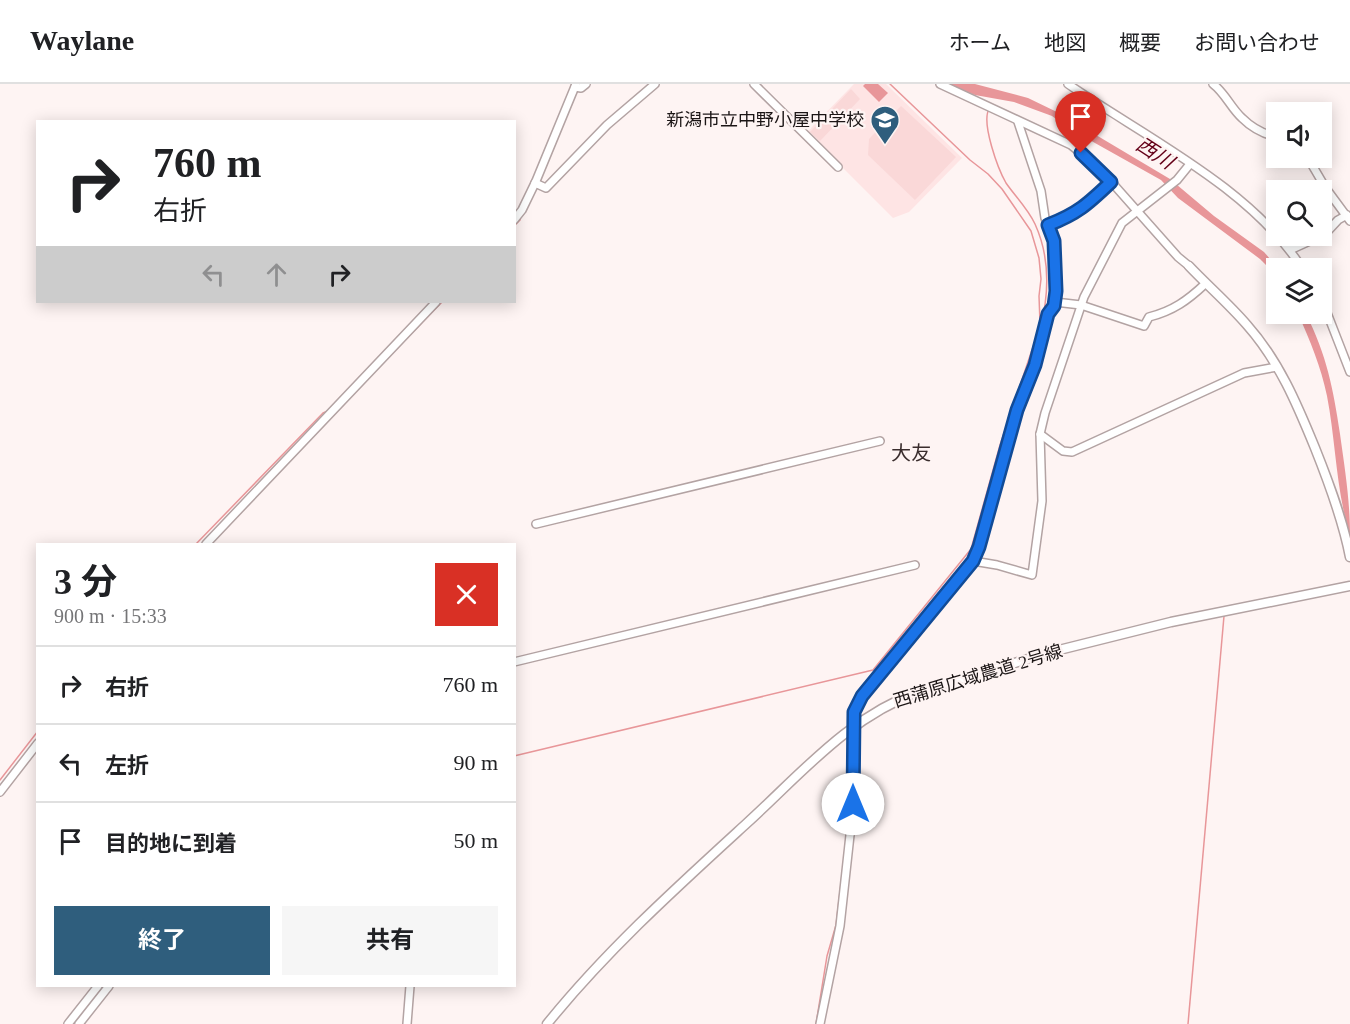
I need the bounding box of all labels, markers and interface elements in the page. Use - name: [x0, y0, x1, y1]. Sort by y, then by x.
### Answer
- text: Waylane: [30, 25, 134, 56]
- text: ホーム: [949, 31, 1011, 55]
- text: 地図: [1044, 31, 1086, 55]
- text: 概要: [1119, 31, 1161, 55]
- text: お問い合わせ: [1194, 31, 1320, 55]
- pin: [1055, 91, 1106, 153]
- icon: arrive: [1064, 100, 1097, 133]
- map controls: [1266, 102, 1332, 324]
- button: sound: [1266, 102, 1332, 168]
- school or university icon: 新潟市立中野小屋中学校: [869, 104, 901, 146]
- place label: 新潟市立中野小屋中学校: [666, 110, 864, 130]
- water label: 西川: [1132, 133, 1179, 174]
- text: 760 m: [153, 140, 262, 186]
- icon: right: [54, 144, 132, 222]
- button: search: [1266, 180, 1332, 246]
- text: 右折: [153, 196, 207, 226]
- icon: left: [197, 258, 230, 291]
- icon: ahead: [260, 258, 293, 291]
- icon: right: [323, 258, 356, 291]
- button: layers: [1266, 258, 1332, 324]
- district label: 大友: [891, 442, 931, 464]
- text: 3 分: [54, 562, 117, 602]
- button: close: [435, 563, 498, 626]
- text: 900 m · 15:33: [54, 605, 167, 627]
- street label: 西蒲原広域農道 2号線: [891, 641, 1065, 711]
- icon: right: [54, 669, 87, 702]
- text: 760 m: [442, 672, 498, 697]
- text: 右折: [105, 675, 149, 700]
- icon: left: [54, 747, 87, 780]
- text: 90 m: [453, 750, 498, 775]
- text: 左折: [105, 753, 149, 778]
- position arrow: [821, 772, 885, 836]
- icon: arrive: [54, 825, 87, 858]
- text: 50 m: [453, 828, 498, 853]
- text: 目的地に到着: [105, 831, 237, 856]
- button: 終了: [54, 906, 270, 975]
- button: 共有: [282, 906, 498, 975]

